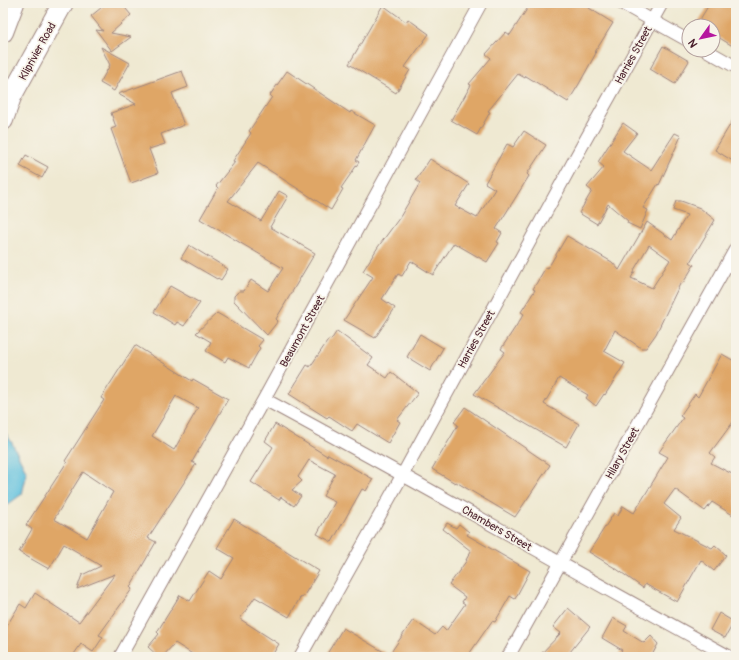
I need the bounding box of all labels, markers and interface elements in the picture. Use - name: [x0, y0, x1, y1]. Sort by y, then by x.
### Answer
- north arrow: [681, 18, 721, 58]
- street label: Kliprivier Road: [16, 20, 59, 82]
- street label: Harries Street: [612, 23, 655, 87]
- text: N: [685, 36, 701, 50]
- street label: Beaumont Street: [277, 293, 328, 369]
- street label: Harries Street: [455, 307, 498, 371]
- street label: Hilary Street: [603, 424, 642, 482]
- street label: Chambers Street: [459, 503, 535, 554]

